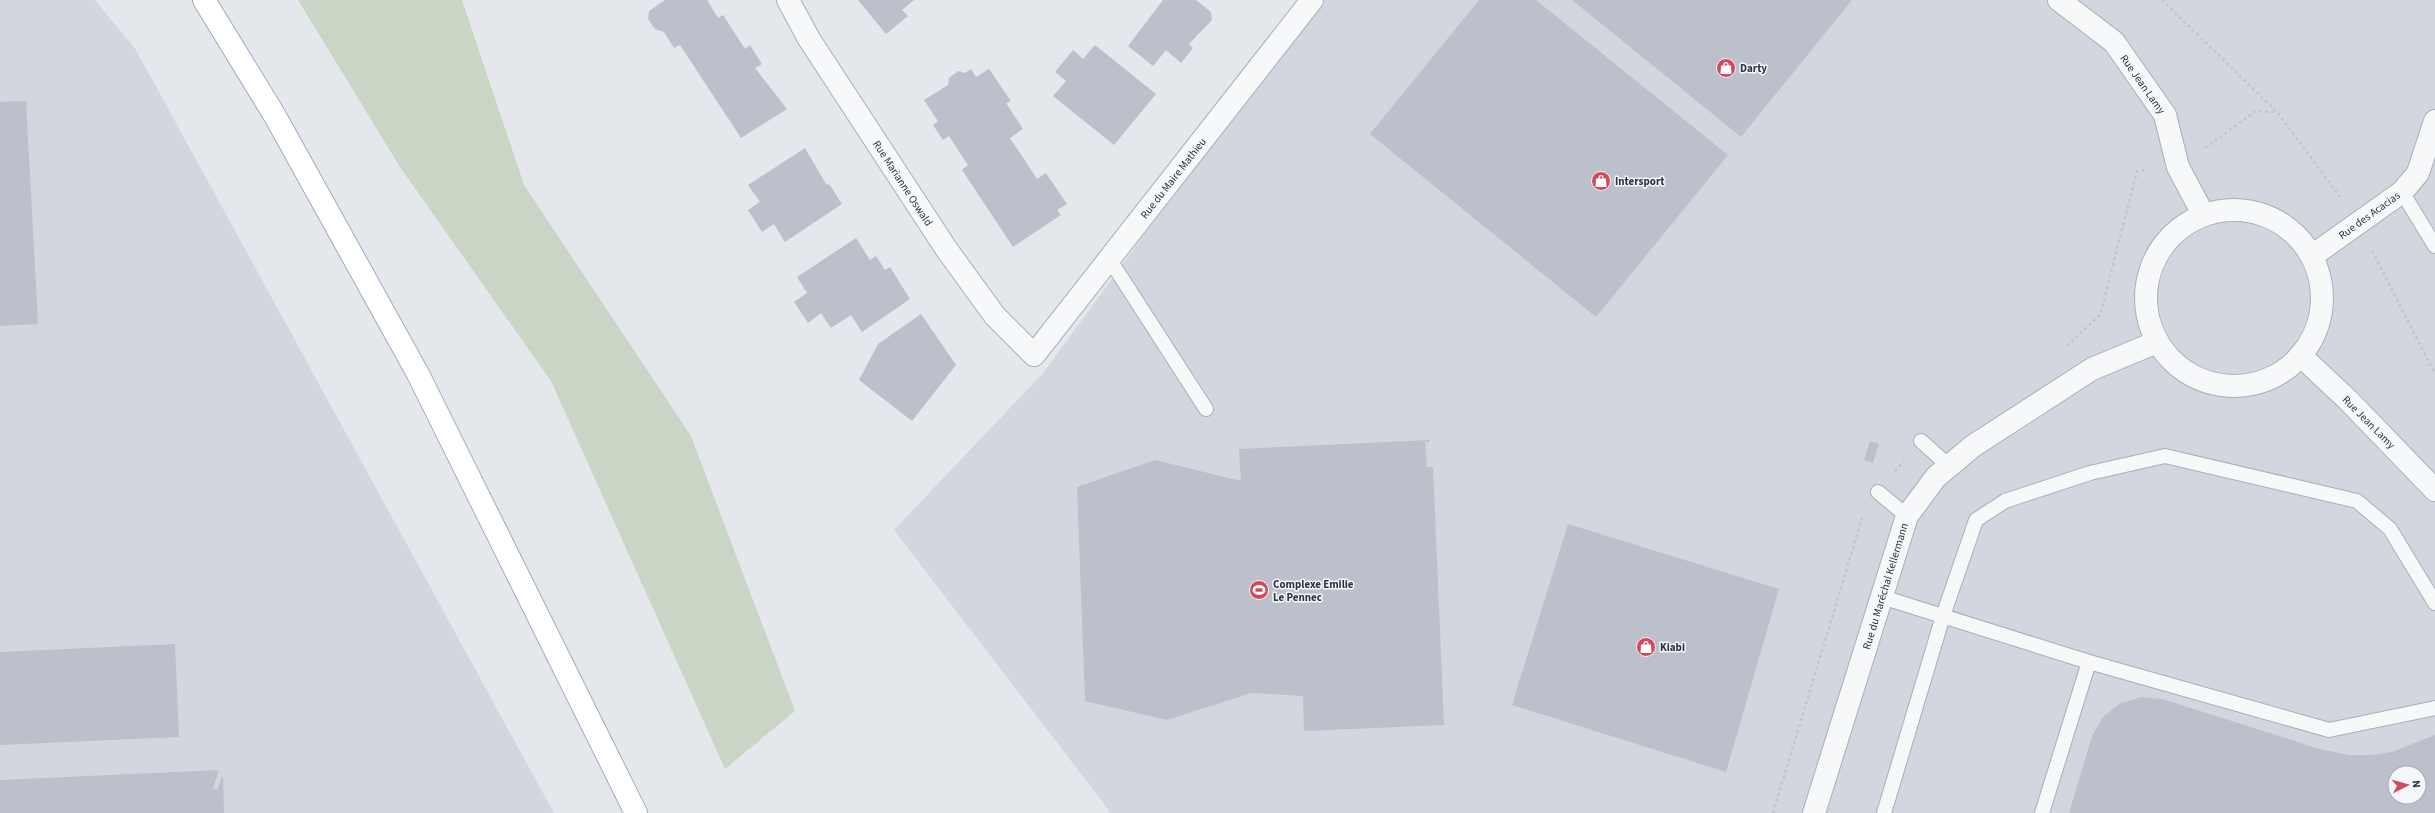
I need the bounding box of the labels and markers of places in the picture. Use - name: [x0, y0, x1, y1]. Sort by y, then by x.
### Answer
- shop icon: Darty: [1715, 57, 1737, 79]
- place label: Darty: [1740, 61, 1767, 76]
- shop icon: Intersport: [1590, 170, 1612, 192]
- place label: Intersport: [1615, 174, 1665, 189]
- place label: Complexe Emilie Le Pennec: [1273, 577, 1354, 605]
- sports icon: Complexe Emilie Le Pennec: [1248, 579, 1270, 601]
- shop icon: Kiabi: [1635, 636, 1657, 658]
- place label: Kiabi: [1660, 640, 1685, 655]

